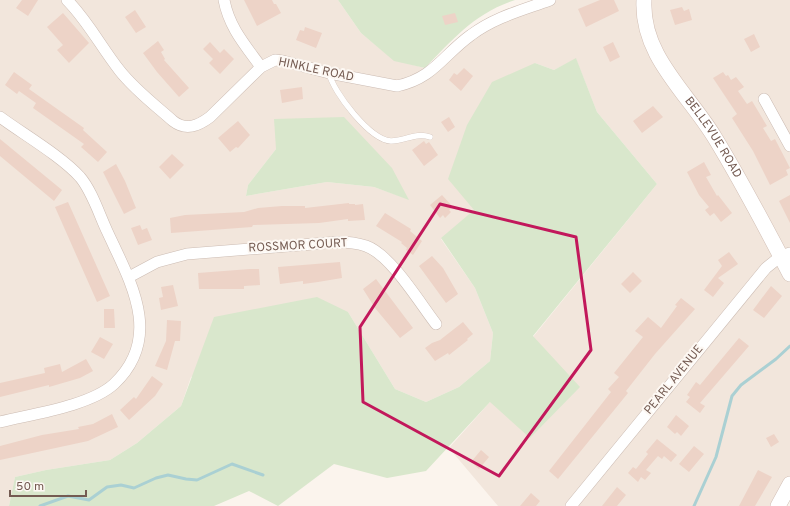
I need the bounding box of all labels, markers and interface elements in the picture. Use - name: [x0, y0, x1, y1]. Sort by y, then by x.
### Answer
- street label: HINKLE ROAD: [277, 54, 355, 86]
- street label: BELLEVUE ROAD: [681, 94, 745, 181]
- street label: ROSSMOR COURT: [248, 235, 348, 257]
- street label: PEARL AVENUE: [641, 342, 707, 418]
- scale bar: [10, 472, 86, 498]
- text: 50 m: [16, 479, 44, 495]

